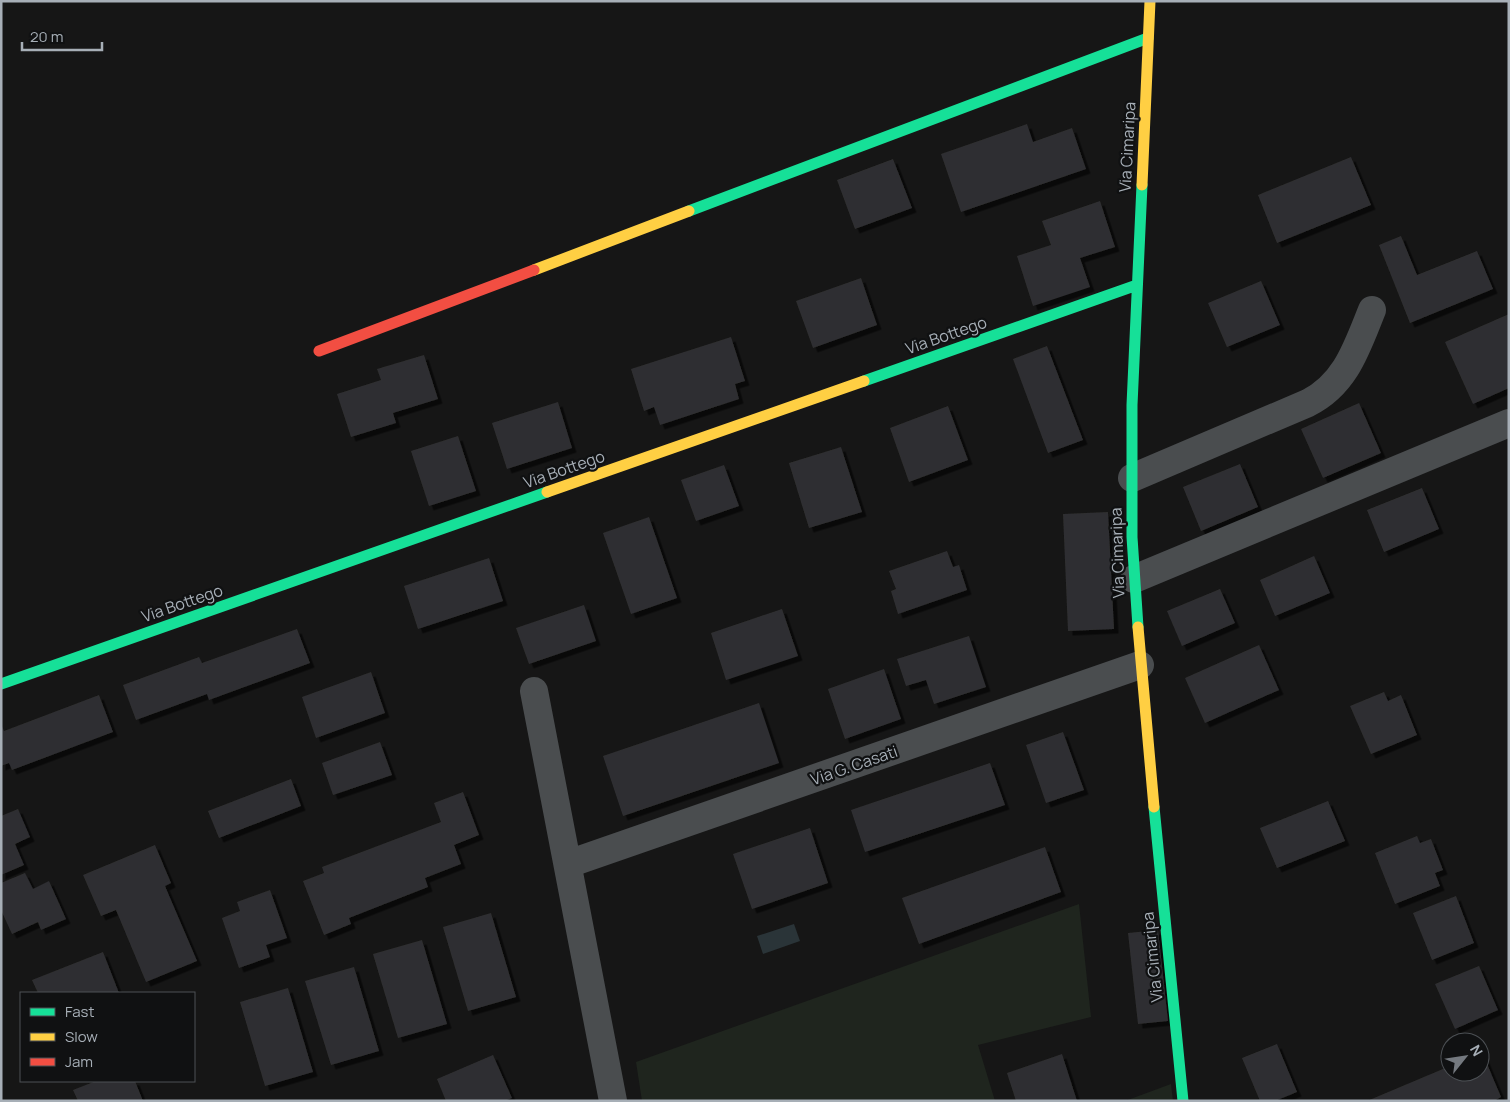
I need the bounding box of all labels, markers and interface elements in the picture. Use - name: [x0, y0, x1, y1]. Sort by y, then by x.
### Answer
- scale bar: [22, 20, 102, 52]
- text: 20 m: [30, 26, 63, 47]
- street label: Via Cimaripa: [1114, 101, 1140, 193]
- street label: Via Bottego: [902, 311, 990, 359]
- street label: Via Bottego: [520, 445, 608, 493]
- street label: Via Cimaripa: [1104, 507, 1130, 599]
- street label: Via Bottego: [138, 579, 226, 627]
- street label: Via G. Casati: [808, 740, 900, 790]
- street label: Via Cimaripa: [1136, 911, 1168, 1003]
- legend: [20, 992, 195, 1082]
- text: Fast: [65, 1001, 94, 1022]
- text: Slow: [65, 1026, 98, 1047]
- north arrow: [1440, 1032, 1490, 1082]
- text: N: [1466, 1041, 1487, 1059]
- text: Jam: [65, 1051, 93, 1072]

